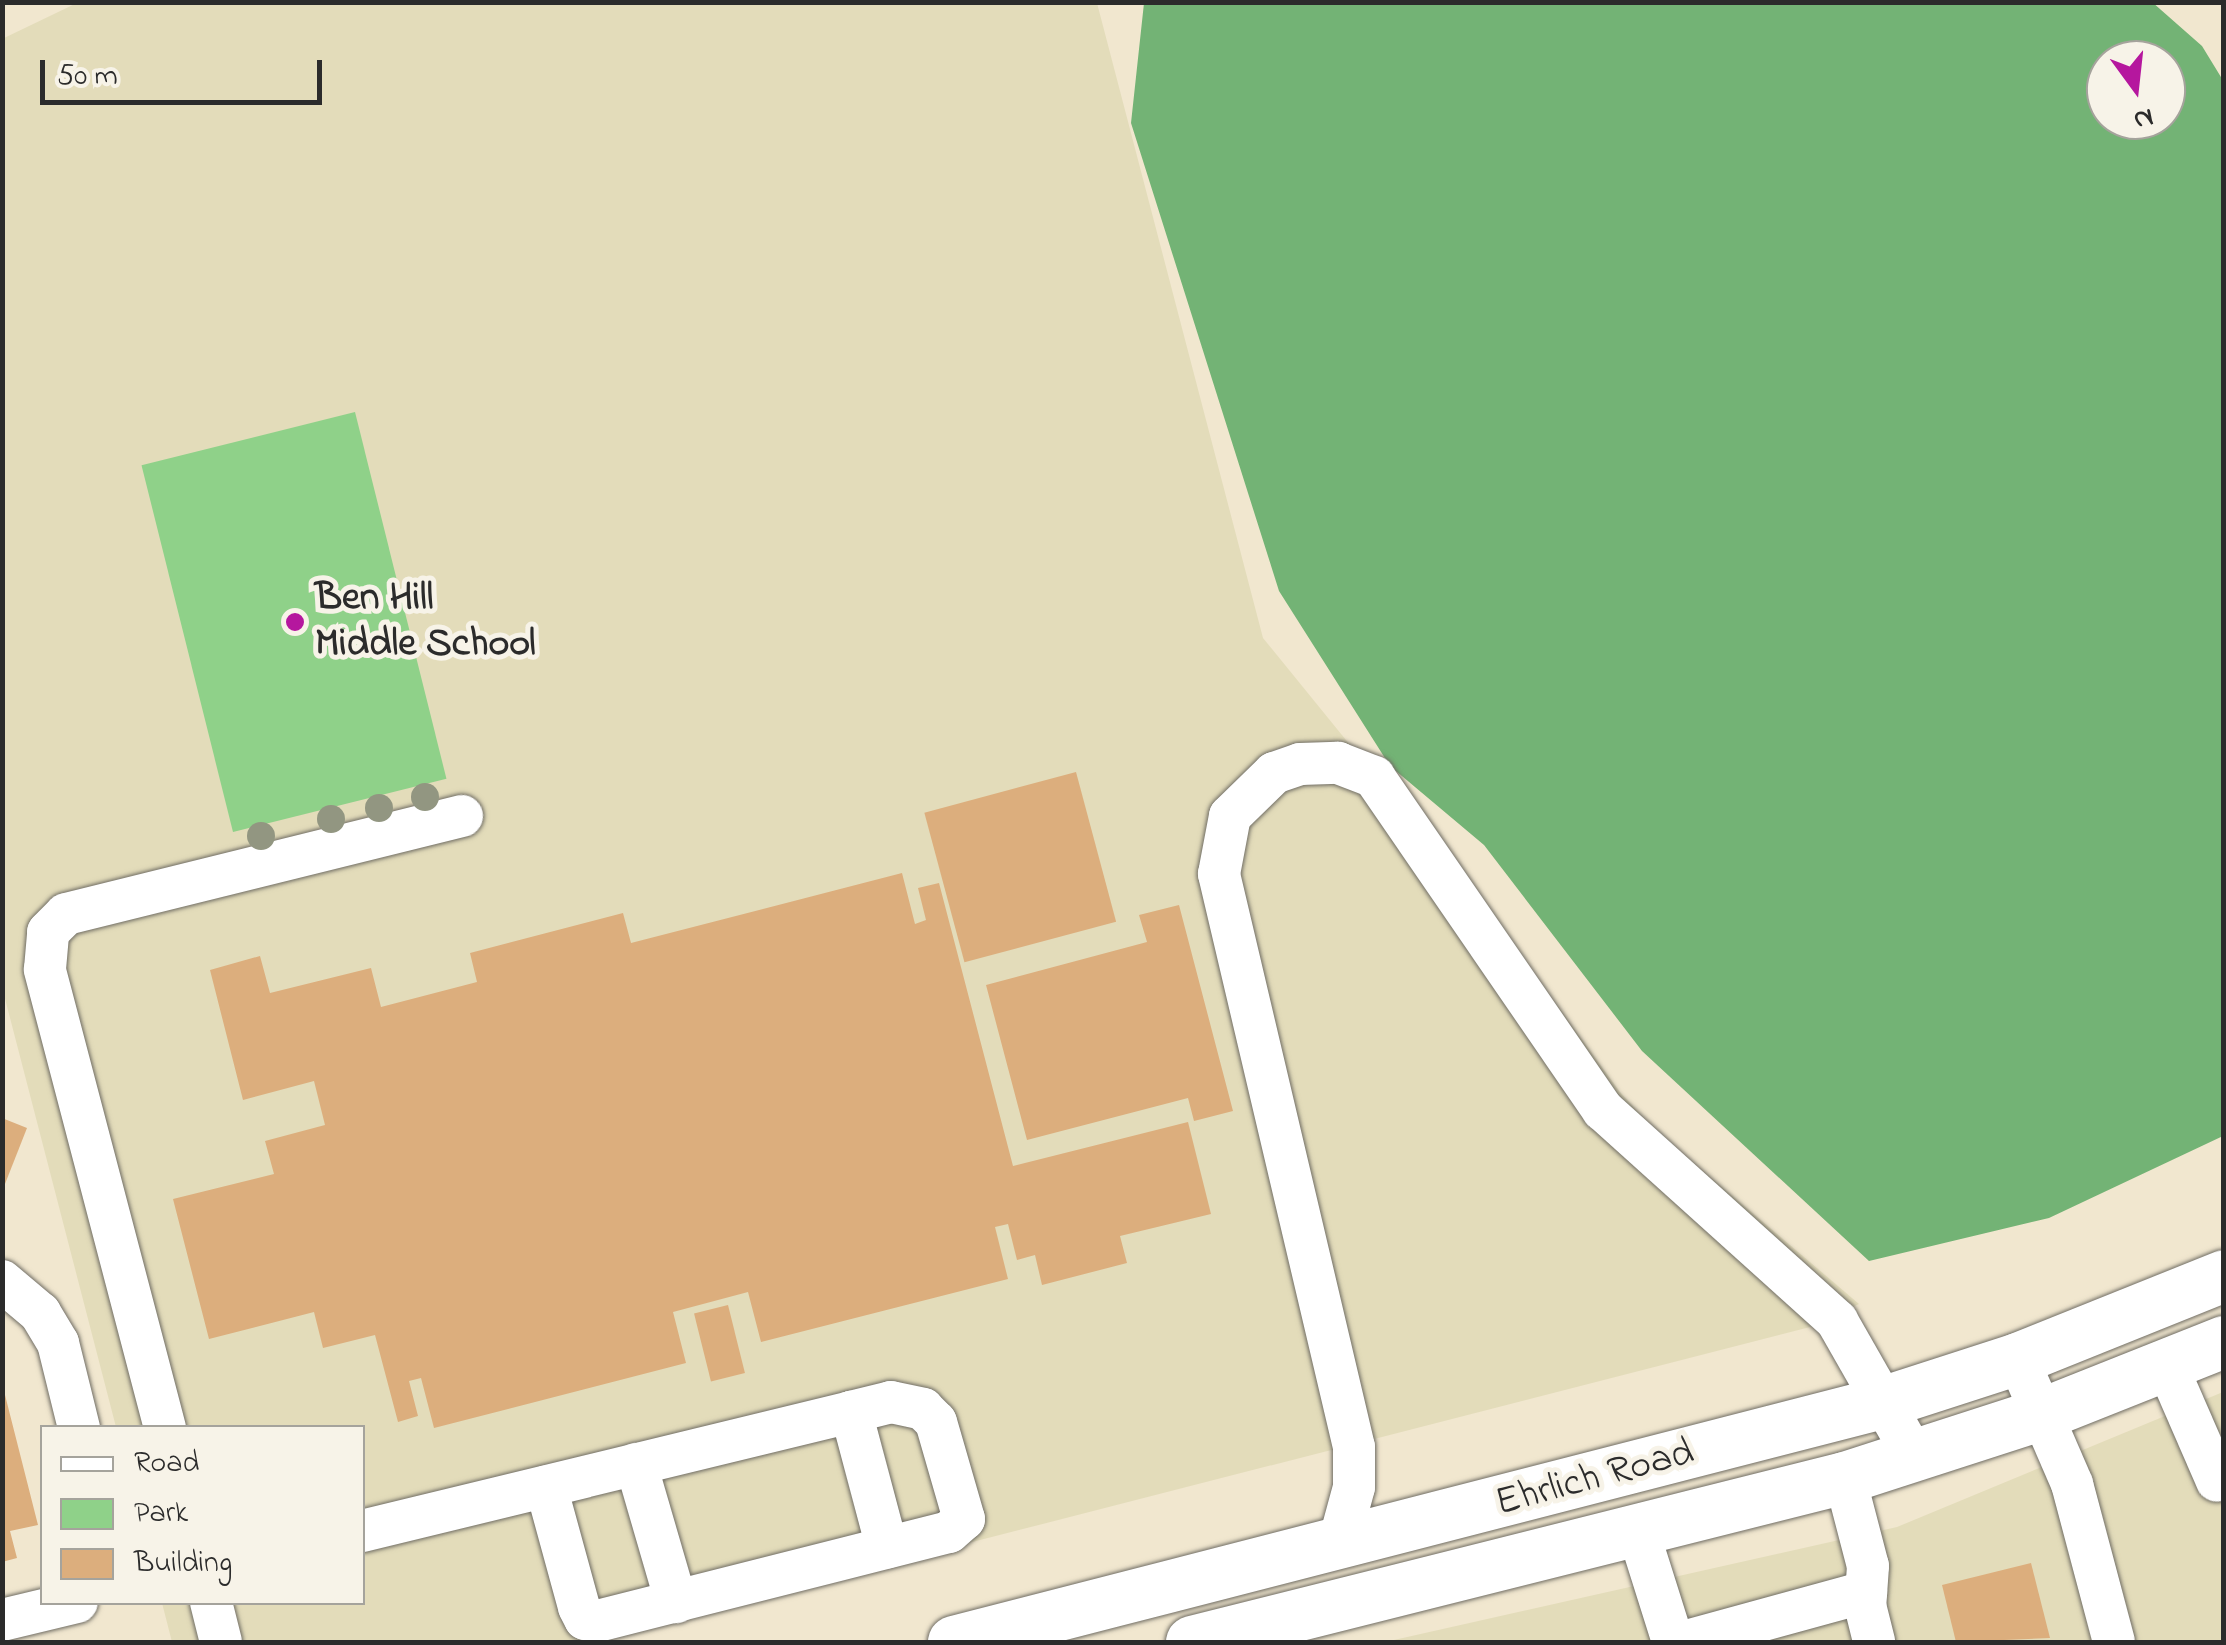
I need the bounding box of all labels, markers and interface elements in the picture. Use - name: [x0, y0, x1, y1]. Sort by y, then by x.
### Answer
- scale bar: [45, 40, 328, 102]
- north arrow: [2086, 40, 2186, 140]
- text: 50 m: [57, 55, 118, 99]
- text: N: [2129, 95, 2158, 140]
- place label: Ben Hill Middle School: [315, 575, 536, 669]
- marker: Ben Hill Middle School: [284, 611, 306, 633]
- legend: [40, 1425, 365, 1605]
- street label: Ehrlich Road: [1491, 1430, 1699, 1528]
- text: Road: [134, 1442, 199, 1486]
- text: Park: [134, 1492, 188, 1536]
- text: Building: [134, 1542, 232, 1586]

